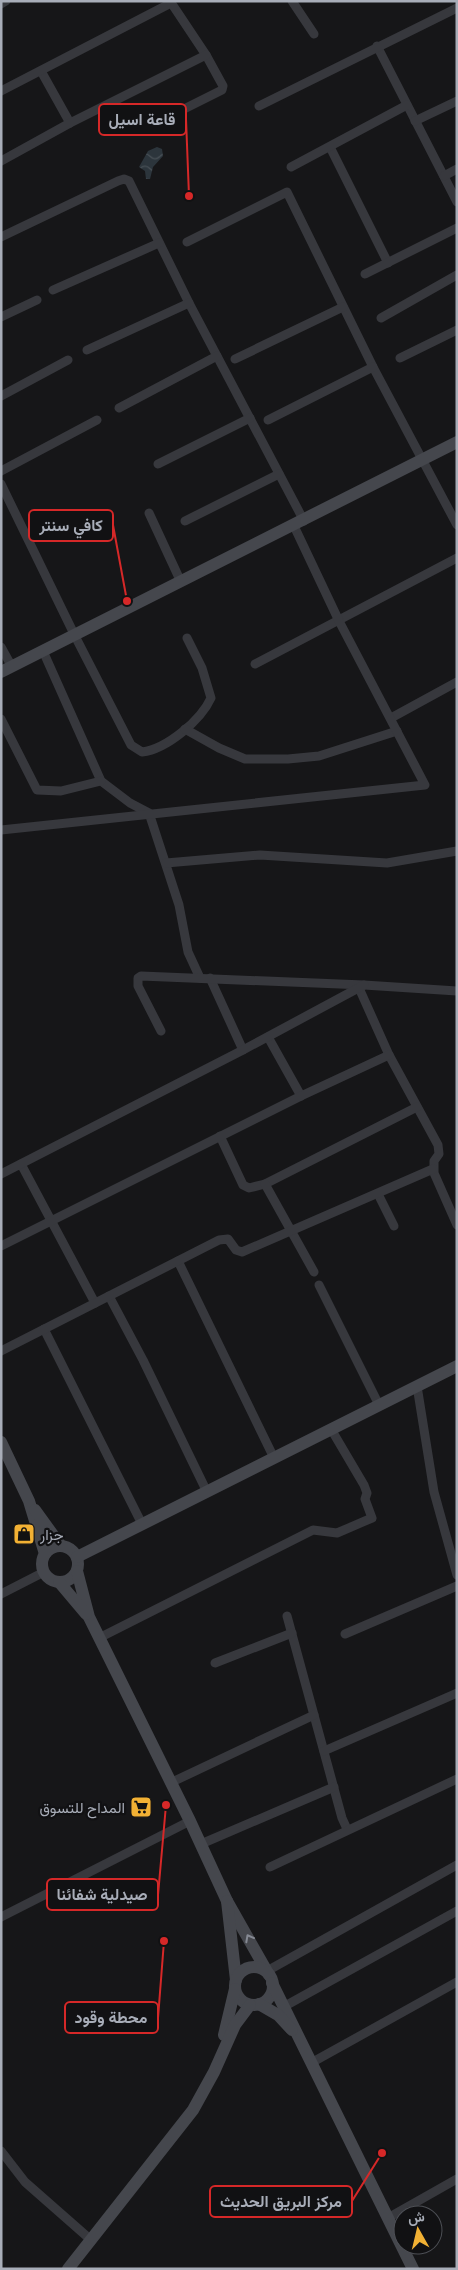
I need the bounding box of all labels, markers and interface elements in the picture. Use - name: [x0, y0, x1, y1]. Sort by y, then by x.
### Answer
- callout: قاعة اسيل: [99, 104, 186, 135]
- text: قاعة اسيل: [109, 110, 175, 129]
- callout: كافي سنتر: [29, 510, 113, 541]
- text: كافي سنتر: [38, 516, 103, 539]
- shop icon: جزار: [12, 1522, 36, 1546]
- place label: جزار: [39, 1526, 63, 1544]
- supermarket icon: المداح للتسوق: [129, 1795, 153, 1819]
- place label: المداح للتسوق: [39, 1799, 125, 1819]
- callout: صيدلية شفائنا: [47, 1879, 158, 1910]
- text: صيدلية شفائنا: [57, 1885, 147, 1904]
- one-way arrow: [245, 1934, 255, 1943]
- callout: محطة وقود: [65, 2002, 158, 2033]
- text: محطة وقود: [75, 2008, 148, 2028]
- callout: مركز البريق الحديث: [210, 2186, 352, 2217]
- text: مركز البريق الحديث: [220, 2192, 342, 2212]
- north arrow: [393, 2205, 443, 2255]
- text: ش: [407, 2208, 426, 2227]

